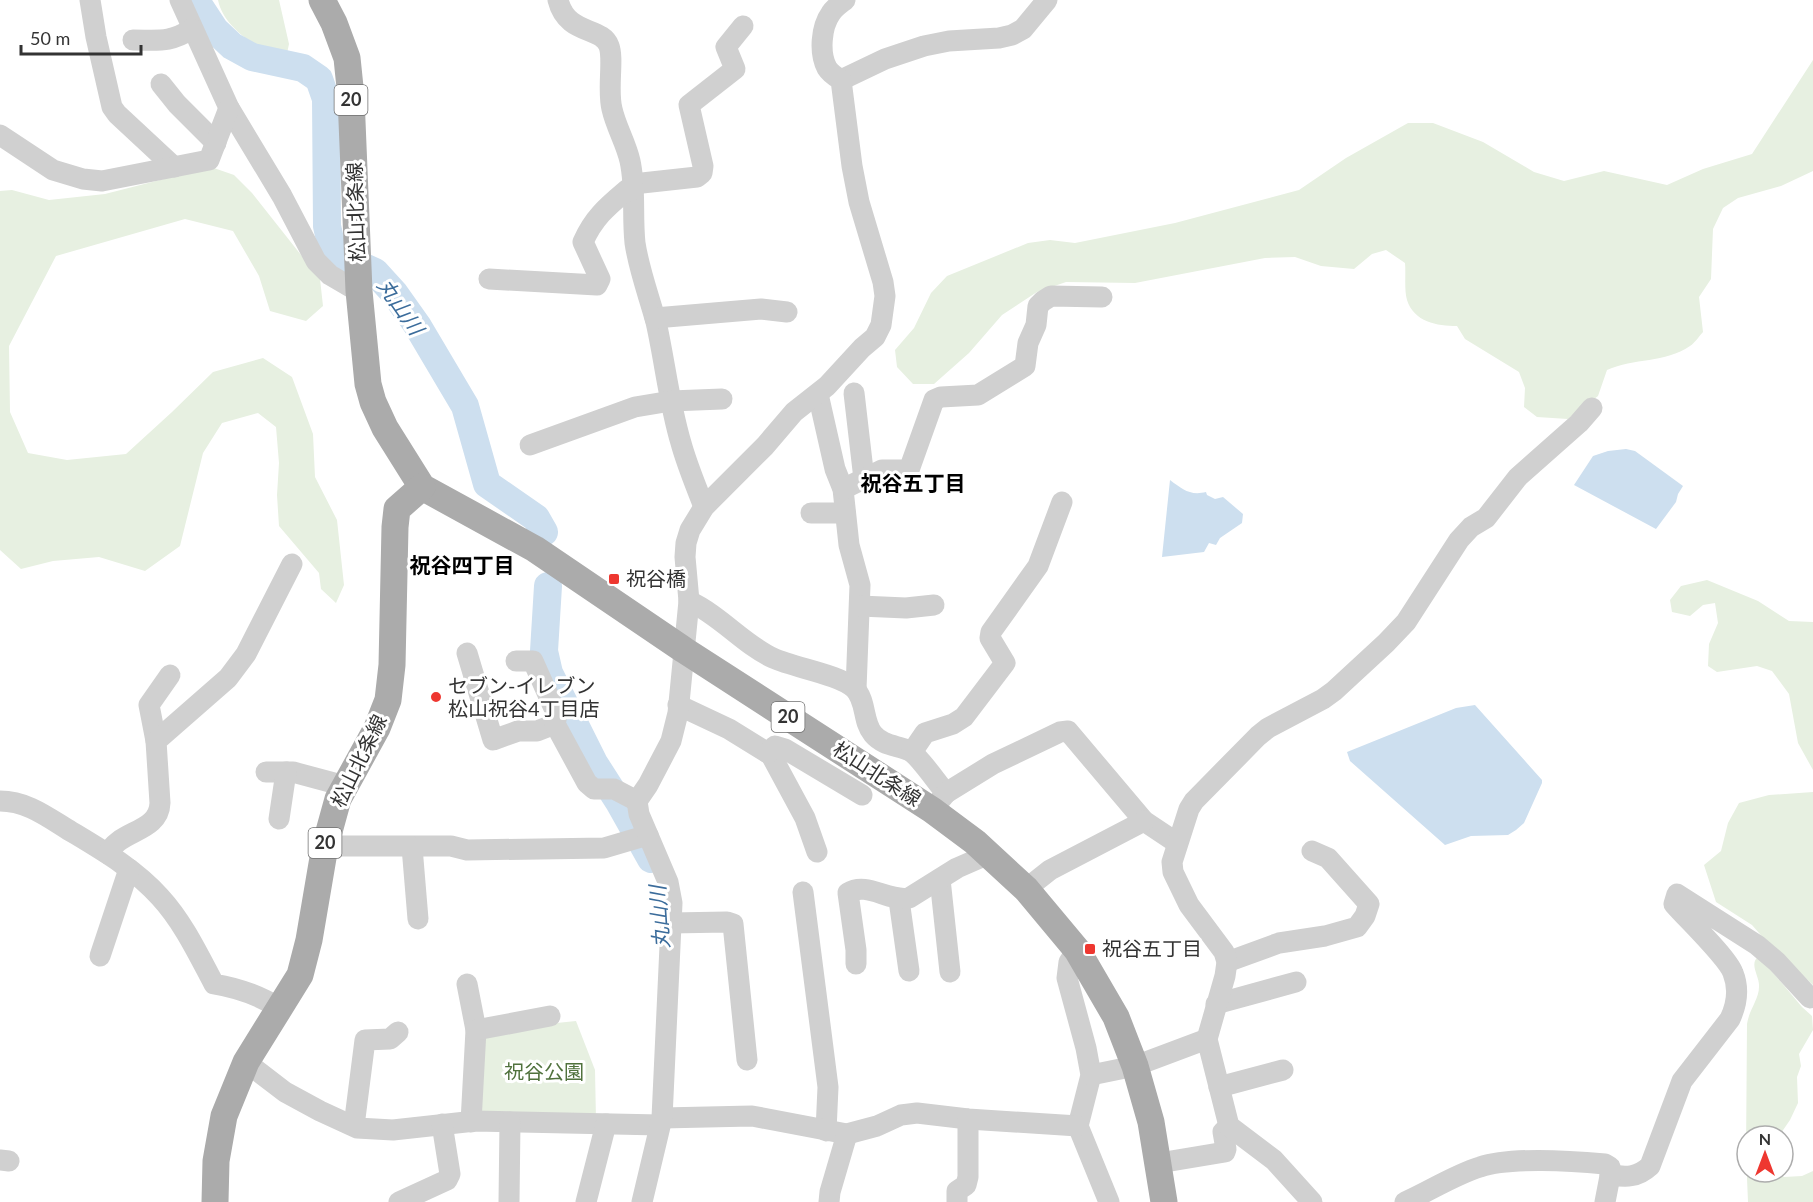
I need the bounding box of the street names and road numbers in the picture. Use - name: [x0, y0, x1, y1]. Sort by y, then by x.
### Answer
- road number: 20: [334, 85, 368, 115]
- street label: 松山北条線: [341, 162, 369, 262]
- road number: 20: [772, 702, 804, 732]
- street label: 松山北条線: [325, 710, 391, 811]
- street label: 松山北条線: [829, 736, 926, 810]
- road number: 20: [308, 828, 342, 858]

